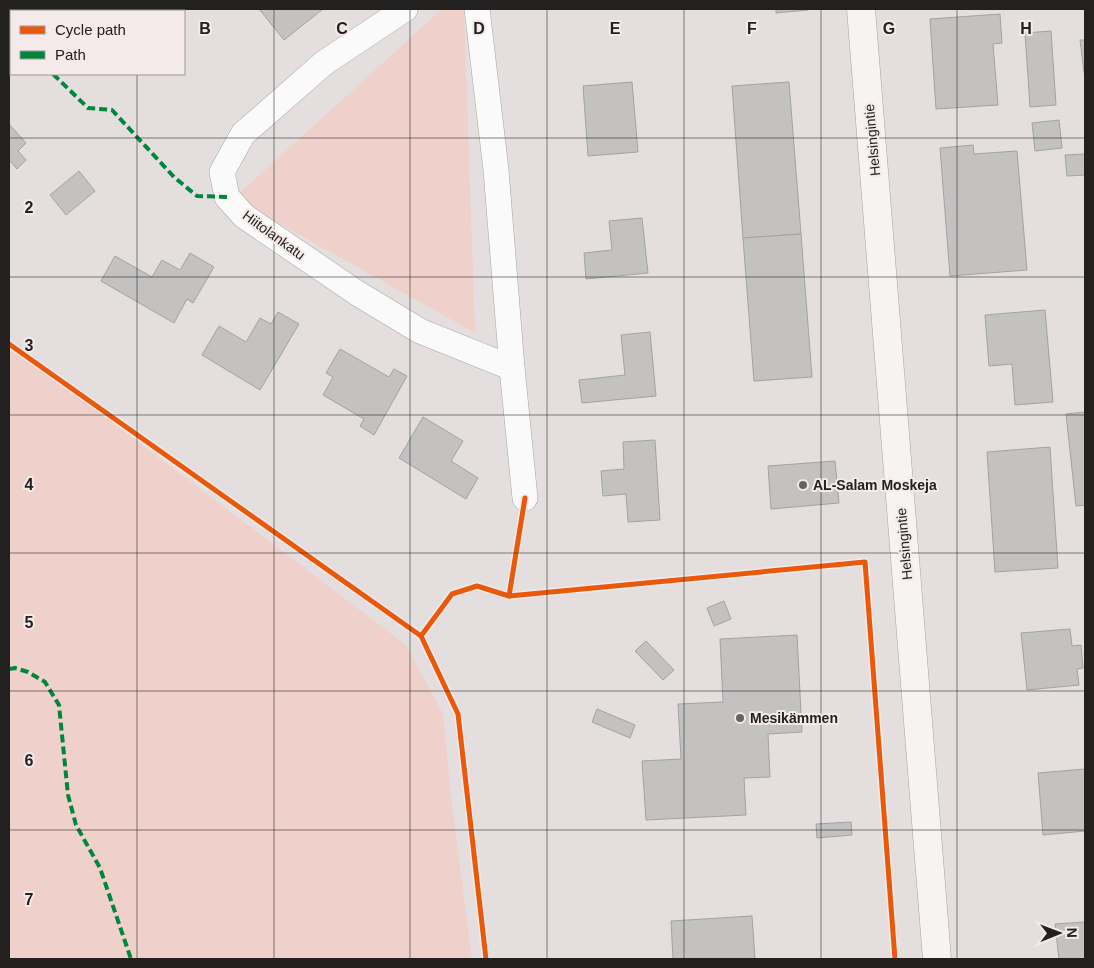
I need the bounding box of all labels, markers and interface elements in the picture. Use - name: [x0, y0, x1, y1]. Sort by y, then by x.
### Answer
- legend: [10, 10, 185, 75]
- text: B: [199, 20, 211, 37]
- text: C: [336, 20, 348, 37]
- text: D: [473, 20, 485, 37]
- text: E: [610, 20, 621, 37]
- text: F: [747, 20, 757, 37]
- text: G: [883, 20, 895, 37]
- text: H: [1020, 20, 1032, 37]
- text: Cycle path: [55, 21, 126, 38]
- text: Path: [55, 46, 86, 63]
- street label: Helsingintie: [861, 103, 883, 177]
- text: 2: [25, 199, 34, 216]
- street label: Hiitolankatu: [240, 207, 308, 263]
- text: 3: [25, 337, 34, 354]
- text: 4: [25, 476, 34, 493]
- place label: AL-Salam Moskeja: [813, 477, 937, 493]
- marker: AL-Salam Moskeja: [797, 479, 809, 491]
- street label: Helsingintie: [893, 507, 915, 581]
- text: 5: [25, 614, 34, 631]
- place label: Mesikämmen: [750, 710, 838, 726]
- marker: Mesikämmen: [734, 712, 746, 724]
- text: 6: [25, 752, 34, 769]
- text: 7: [25, 891, 34, 908]
- north arrow: [1034, 908, 1084, 958]
- text: N: [1064, 928, 1080, 938]

